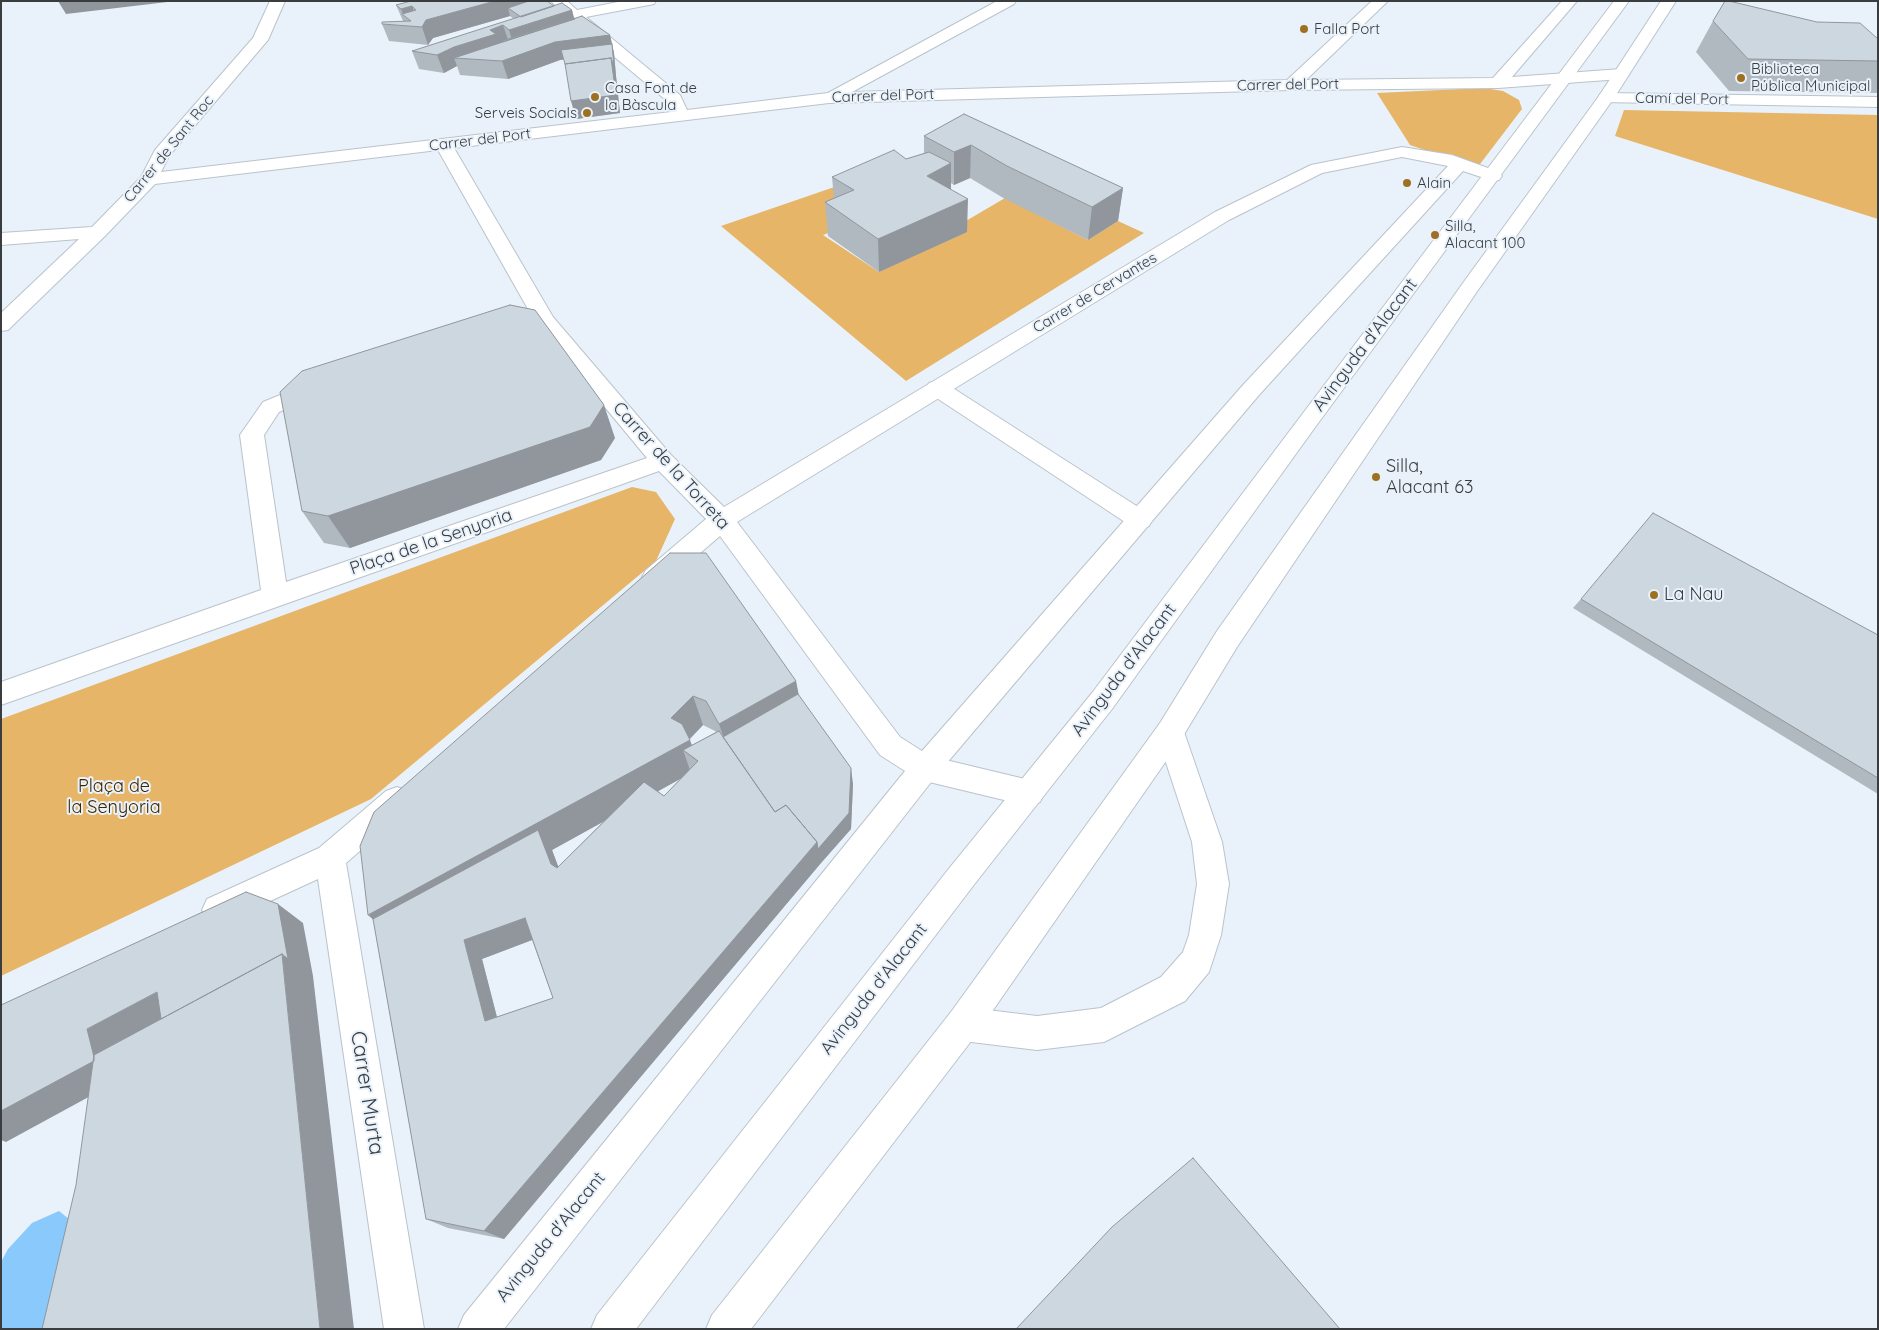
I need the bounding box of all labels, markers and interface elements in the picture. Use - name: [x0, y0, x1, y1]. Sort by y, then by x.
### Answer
- place label: Falla Port: [1314, 20, 1380, 38]
- marker: Falla Port: [1298, 23, 1310, 35]
- place label: Biblioteca Pública Municipal: [1751, 60, 1871, 95]
- marker: Biblioteca Pública Municipal: [1735, 72, 1747, 84]
- street label: Carrer del Port: [1237, 75, 1339, 95]
- place label: Casa Font de la Bàscula: [605, 79, 697, 114]
- street label: Carrer del Port: [832, 85, 934, 107]
- street label: Camí del Port: [1635, 89, 1729, 109]
- marker: Casa Font de la Bàscula: [589, 91, 601, 103]
- street label: Carrer de Sant Roc: [120, 92, 218, 206]
- place label: Serveis Socials: [475, 104, 577, 122]
- marker: Serveis Socials: [581, 107, 593, 119]
- street label: Carrer del Port: [428, 125, 532, 155]
- place label: Alain: [1417, 174, 1451, 192]
- marker: Alain: [1401, 177, 1413, 189]
- place label: Silla, Alacant 100: [1445, 217, 1525, 252]
- marker: Silla, Alacant 100: [1429, 229, 1441, 241]
- street label: Carrer de Cervantes: [1030, 249, 1160, 337]
- street label: Avinguda d'Alacant: [1308, 274, 1422, 416]
- street label: Carrer de la Torreta: [608, 398, 734, 534]
- place label: Silla, Alacant 63: [1386, 456, 1473, 498]
- marker: Silla, Alacant 63: [1370, 471, 1382, 483]
- street label: Plaça de la Senyoria: [347, 504, 515, 580]
- place label: La Nau: [1664, 584, 1723, 606]
- marker: La Nau: [1648, 589, 1660, 601]
- street label: Avinguda d'Alacant: [1067, 599, 1181, 741]
- park label: Plaça de la Senyoria: [67, 776, 161, 819]
- street label: Avinguda d'Alacant: [816, 919, 932, 1059]
- street label: Carrer Murta: [345, 1029, 389, 1157]
- street label: Avinguda d'Alacant: [492, 1168, 610, 1306]

